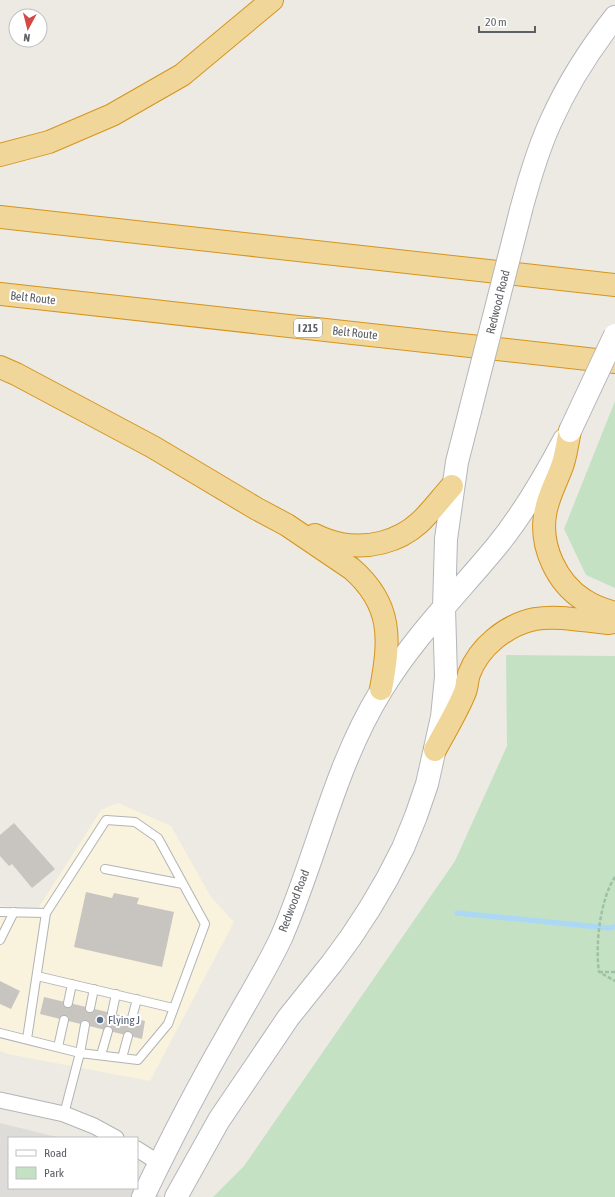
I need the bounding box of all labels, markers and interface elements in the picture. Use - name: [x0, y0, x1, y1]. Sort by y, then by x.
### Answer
- north arrow: [8, 8, 48, 48]
- scale bar: [479, 8, 535, 34]
- text: 20 m: [485, 15, 507, 29]
- text: N: [23, 32, 31, 44]
- street label: Redwood Road: [483, 268, 513, 336]
- street label: Belt Route: [10, 289, 56, 307]
- road number: I 215: [294, 319, 322, 337]
- street label: Belt Route: [332, 324, 378, 342]
- street label: Redwood Road: [276, 868, 312, 934]
- place label: Flying J: [108, 1013, 140, 1027]
- marker: Flying J: [95, 1015, 105, 1025]
- legend: [8, 1137, 138, 1189]
- text: Road: [44, 1146, 67, 1160]
- text: Park: [44, 1166, 65, 1180]

